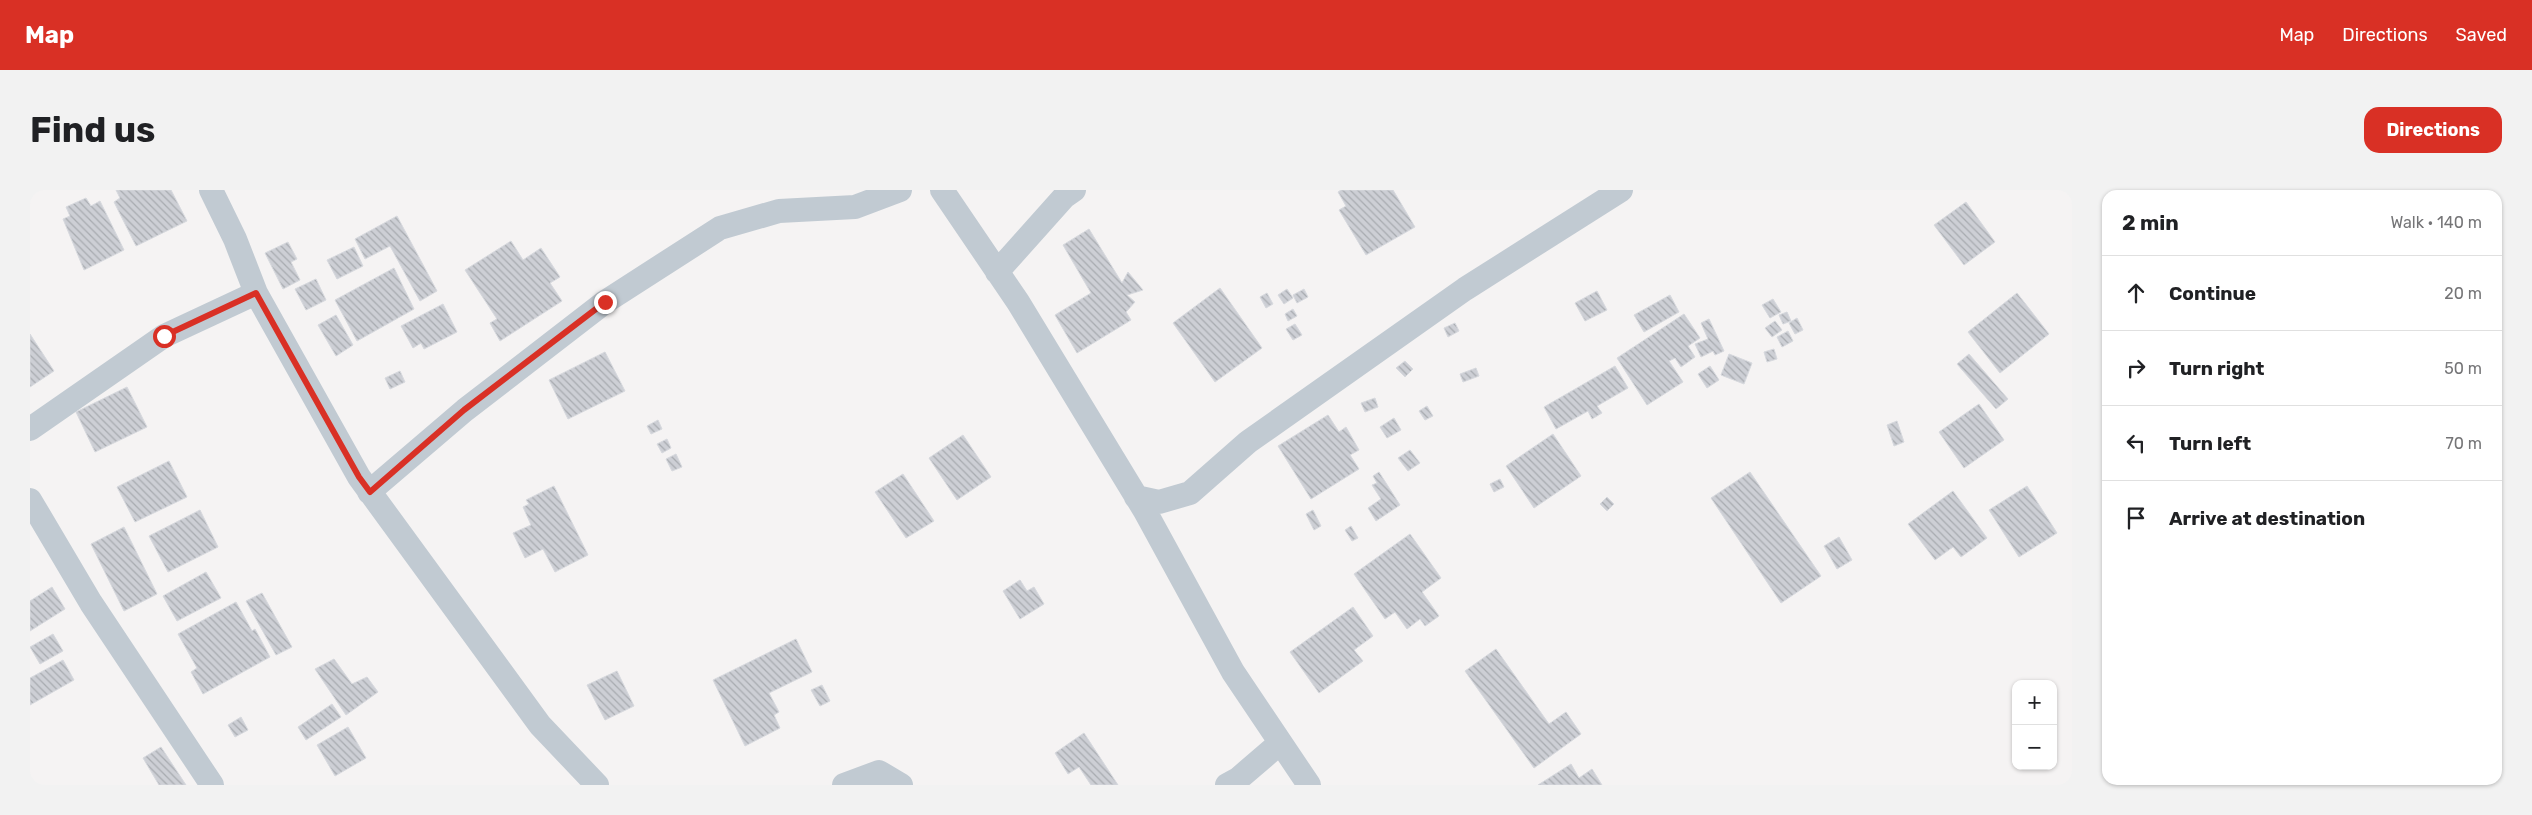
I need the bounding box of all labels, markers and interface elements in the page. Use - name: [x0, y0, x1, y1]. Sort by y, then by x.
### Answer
- text: Map: [25, 21, 74, 49]
- text: Map: [2279, 24, 2314, 46]
- text: Directions: [2342, 24, 2428, 46]
- text: Saved: [2456, 24, 2507, 46]
- button: Directions: [2364, 107, 2502, 153]
- text: Find us: [30, 109, 155, 151]
- text: 2 min: [2122, 210, 2179, 235]
- text: Walk · 140 m: [2391, 213, 2482, 232]
- icon: ahead: [2122, 279, 2150, 307]
- text: Continue: [2169, 282, 2256, 305]
- text: 20 m: [2444, 284, 2482, 303]
- route end: [594, 291, 617, 314]
- route start: [153, 325, 176, 348]
- icon: right: [2122, 354, 2150, 382]
- text: Turn right: [2169, 357, 2264, 380]
- text: 50 m: [2444, 359, 2482, 378]
- icon: left: [2122, 429, 2150, 457]
- text: Turn left: [2169, 432, 2251, 455]
- text: 70 m: [2445, 434, 2482, 453]
- icon: arrive: [2122, 504, 2150, 532]
- text: Arrive at destination: [2169, 507, 2365, 530]
- map controls: [2012, 680, 2057, 770]
- button: +: [2012, 680, 2057, 725]
- button: −: [2012, 725, 2057, 770]

